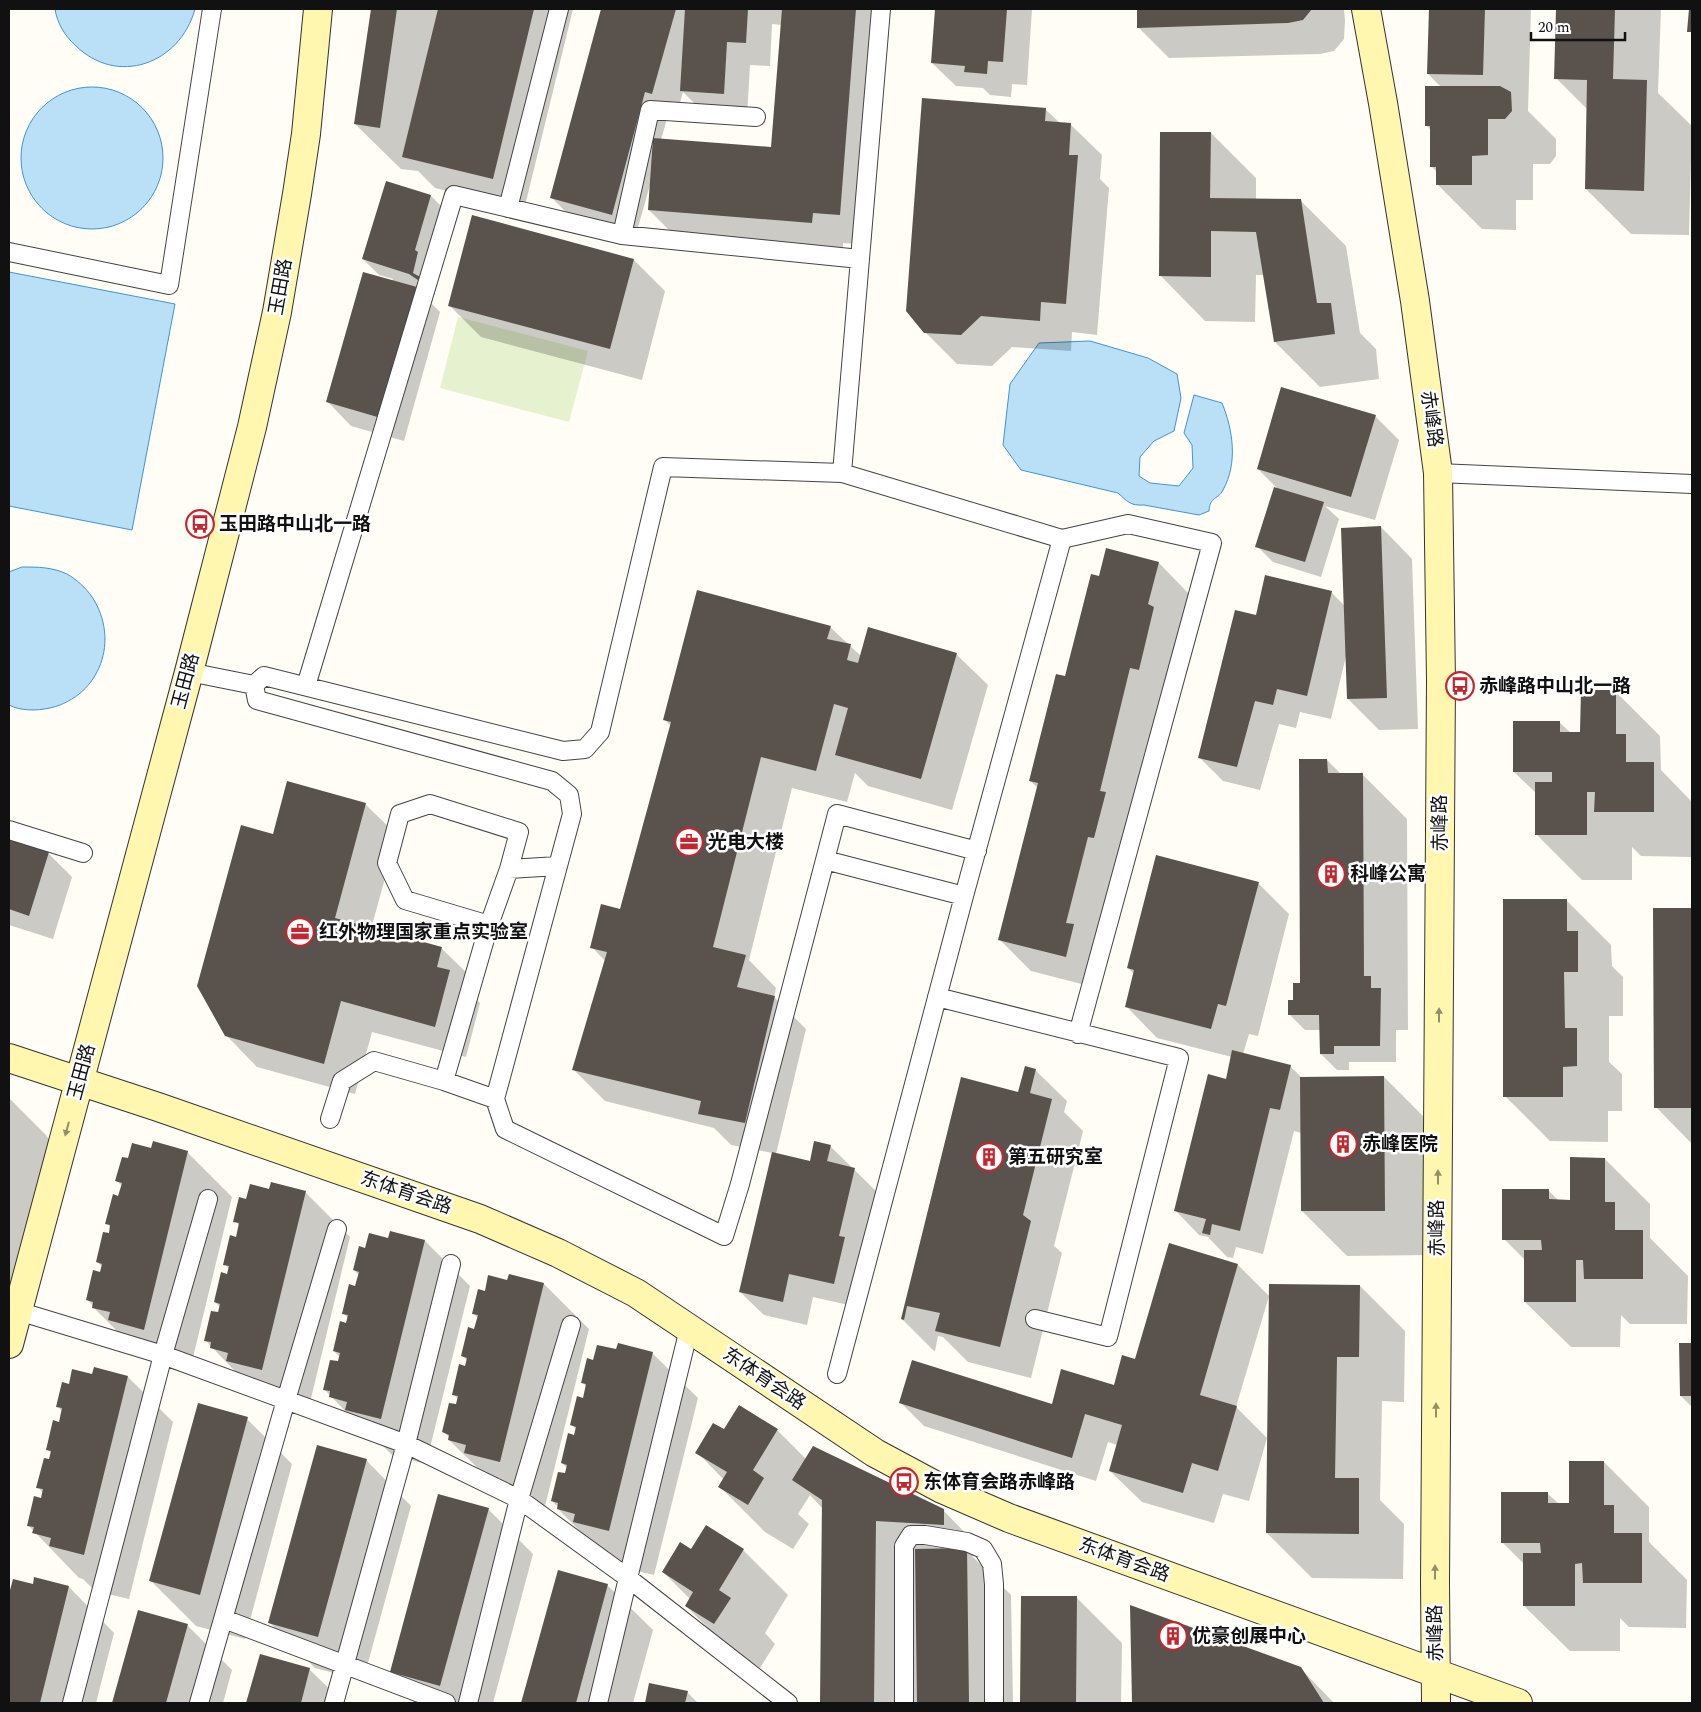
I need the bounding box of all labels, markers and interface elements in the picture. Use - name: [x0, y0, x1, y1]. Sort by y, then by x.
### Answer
- scale bar: [1531, 10, 1625, 42]
- text: 20 m: [1538, 16, 1570, 39]
- street label: 玉田路: [262, 256, 300, 318]
- street label: 赤峰路: [1413, 389, 1449, 449]
- bus stop icon: 玉田路中山北一路: [185, 509, 215, 539]
- place label: 玉田路中山北一路: [219, 510, 371, 539]
- street label: 玉田路: [165, 650, 207, 712]
- bus stop icon: 赤峰路中山北一路: [1445, 671, 1475, 701]
- place label: 赤峰路中山北一路: [1479, 672, 1631, 701]
- street label: 赤峰路: [1426, 794, 1455, 852]
- office icon: 光电大楼: [674, 827, 704, 857]
- place label: 光电大楼: [708, 828, 784, 857]
- building icon: 科峰公寓: [1316, 859, 1346, 889]
- place label: 科峰公寓: [1350, 860, 1426, 889]
- office icon: 红外物理国家重点实验室: [285, 917, 315, 947]
- place label: 红外物理国家重点实验室: [319, 918, 528, 947]
- one-way arrow: [1435, 1007, 1443, 1023]
- street label: 玉田路: [61, 1041, 103, 1103]
- one-way arrow: [62, 1121, 70, 1136]
- building icon: 赤峰医院: [1328, 1129, 1358, 1159]
- place label: 赤峰医院: [1362, 1130, 1438, 1159]
- building icon: 第五研究室: [974, 1142, 1004, 1172]
- place label: 第五研究室: [1008, 1143, 1103, 1172]
- street label: 东体育会路: [356, 1164, 456, 1222]
- one-way arrow: [1434, 1169, 1442, 1185]
- street label: 赤峰路: [1423, 1199, 1452, 1257]
- street label: 东体育会路: [717, 1340, 811, 1418]
- one-way arrow: [1432, 1402, 1440, 1418]
- bus stop icon: 东体育会路赤峰路: [889, 1467, 919, 1497]
- place label: 东体育会路赤峰路: [923, 1468, 1075, 1497]
- street label: 东体育会路: [1074, 1530, 1174, 1590]
- one-way arrow: [1431, 1564, 1439, 1580]
- street label: 赤峰路: [1421, 1604, 1451, 1662]
- building icon: 优豪创展中心: [1158, 1621, 1188, 1651]
- place label: 优豪创展中心: [1192, 1622, 1306, 1651]

